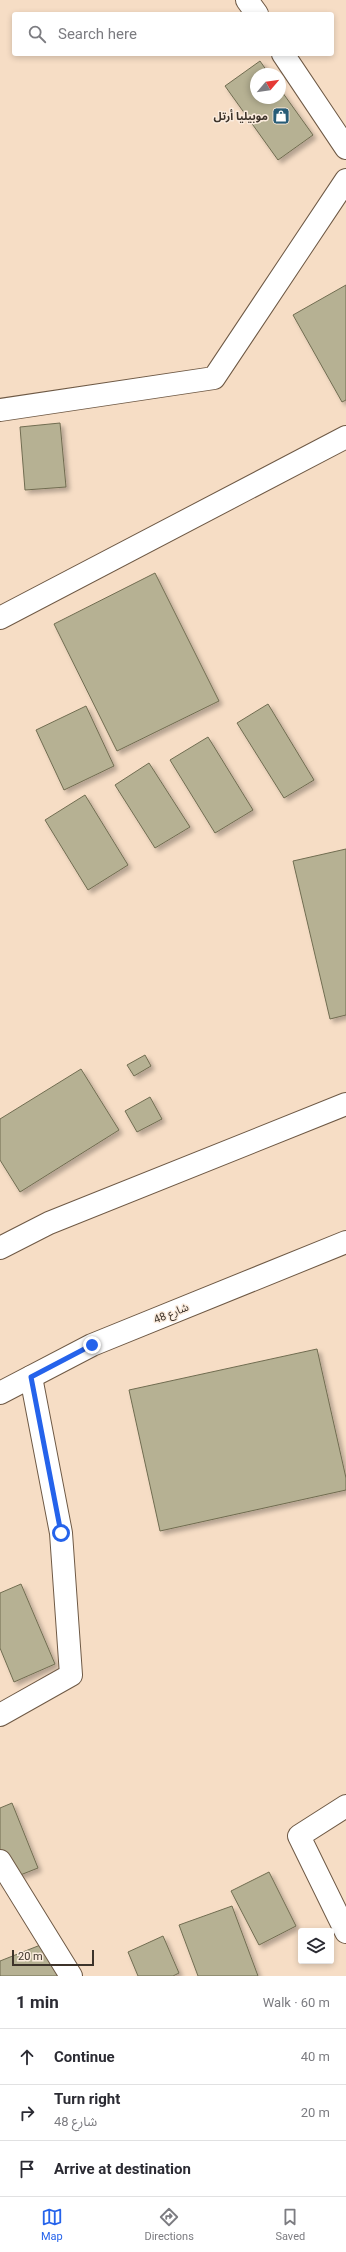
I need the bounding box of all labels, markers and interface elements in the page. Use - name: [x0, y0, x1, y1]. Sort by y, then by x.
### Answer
- search box: [12, 12, 334, 56]
- icon: search: [26, 23, 48, 45]
- text: Search here: [58, 25, 137, 43]
- north arrow: [250, 68, 286, 104]
- shop icon: موبيليا أرتل: [271, 106, 291, 126]
- place label: موبيليا أرتل: [214, 109, 268, 123]
- street label: شارع 48: [152, 1300, 191, 1327]
- route end: [83, 1336, 101, 1354]
- route start: [52, 1524, 70, 1542]
- map controls: [298, 1928, 334, 1964]
- button: layers: [298, 1928, 334, 1964]
- scale bar: [12, 1948, 94, 1967]
- text: 20 m: [18, 1950, 43, 1963]
- text: 1 min: [16, 1992, 59, 2012]
- text: Walk · 60 m: [263, 1995, 330, 2010]
- icon: ahead: [16, 2046, 38, 2068]
- text: Continue: [54, 2048, 115, 2066]
- text: 40 m: [301, 2049, 330, 2064]
- text: Turn right: [54, 2090, 120, 2108]
- icon: right: [16, 2102, 38, 2124]
- text: 20 m: [301, 2105, 330, 2120]
- text: شارع 48: [54, 2114, 97, 2129]
- icon: arrive: [16, 2158, 38, 2180]
- text: Arrive at destination: [54, 2160, 191, 2178]
- tab: Map: [41, 2206, 63, 2243]
- tab: Directions: [144, 2206, 194, 2243]
- tab: Saved: [275, 2206, 305, 2243]

